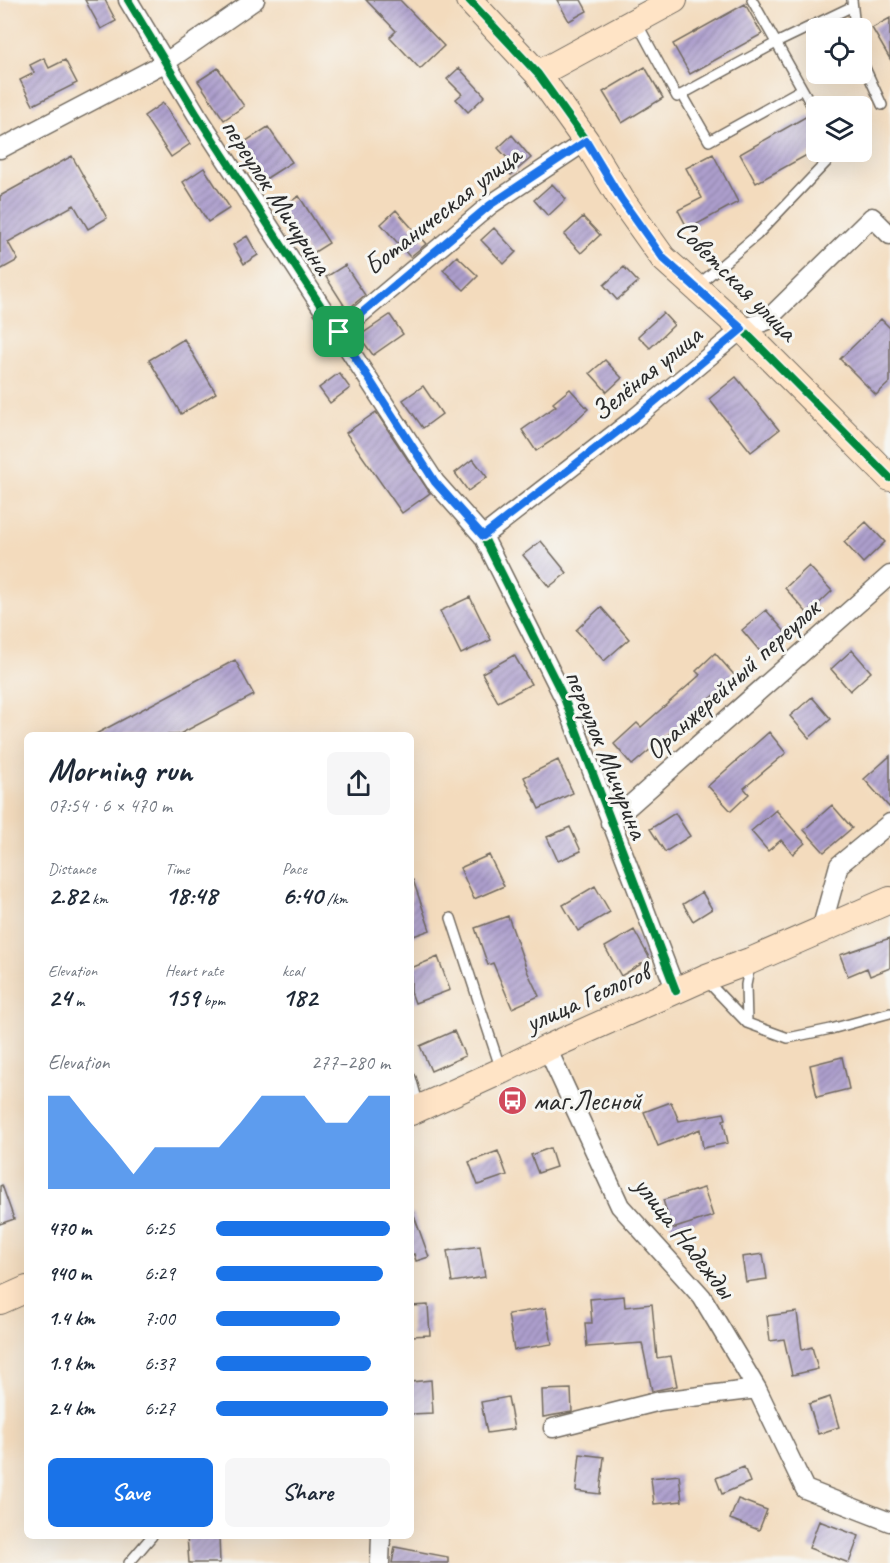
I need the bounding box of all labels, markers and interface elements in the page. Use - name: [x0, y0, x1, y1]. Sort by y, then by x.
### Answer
- map controls: [806, 18, 872, 162]
- button: locate: [806, 18, 872, 84]
- button: layers: [806, 96, 872, 162]
- street label: переулок Мичурина: [213, 111, 341, 282]
- street label: Ботаническая улица: [356, 136, 530, 282]
- street label: Советская улица: [669, 212, 806, 349]
- pin: [313, 306, 364, 357]
- icon: arrive: [322, 315, 355, 348]
- street label: Зелёная улица: [583, 316, 710, 428]
- street label: Оранжерейный переулок: [637, 589, 829, 767]
- street label: переулок Мичурина: [557, 664, 657, 845]
- text: Morning run: [48, 749, 192, 791]
- button: share: [327, 752, 390, 815]
- text: 07:54 · 6 × 470 m: [48, 793, 172, 818]
- text: Distance: [48, 859, 96, 879]
- text: Time: [165, 859, 189, 879]
- text: Pace: [282, 859, 307, 879]
- text: 2.82: [48, 879, 88, 912]
- text: 18:48: [165, 879, 217, 912]
- text: 6:40: [282, 879, 323, 912]
- text: km: [88, 889, 108, 909]
- text: /km: [323, 889, 348, 909]
- street label: улица Геологов: [518, 952, 659, 1041]
- text: Elevation: [48, 961, 97, 981]
- text: Heart rate: [165, 961, 223, 981]
- text: kcal: [282, 961, 303, 981]
- text: 24: [48, 981, 71, 1014]
- text: 159: [165, 981, 199, 1014]
- text: 182: [282, 981, 317, 1014]
- text: m: [71, 991, 84, 1011]
- text: bpm: [199, 991, 225, 1011]
- text: Elevation: [48, 1050, 110, 1075]
- text: 277–280 m: [311, 1050, 390, 1075]
- place label: маг.Лесной: [533, 1083, 643, 1118]
- bus stop icon: маг.Лесной: [496, 1084, 528, 1116]
- street label: улица Надежды: [625, 1167, 745, 1307]
- text: 470 m: [48, 1216, 91, 1241]
- text: 6:25: [144, 1216, 175, 1241]
- text: 940 m: [48, 1261, 91, 1286]
- text: 6:29: [144, 1261, 175, 1286]
- text: 1.4 km: [48, 1306, 95, 1331]
- text: 7:00: [144, 1306, 175, 1331]
- text: 1.9 km: [48, 1351, 94, 1376]
- text: 6:37: [144, 1351, 175, 1376]
- text: 2.4 km: [48, 1396, 95, 1421]
- text: 6:27: [144, 1396, 175, 1421]
- button: Save: [48, 1458, 213, 1527]
- button: Share: [225, 1458, 390, 1527]

